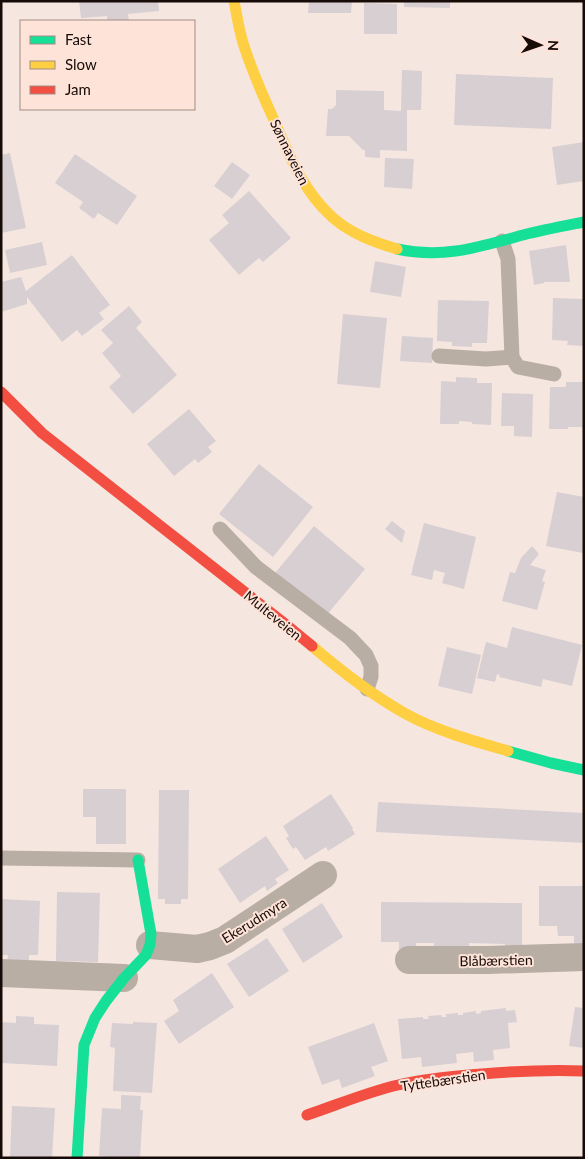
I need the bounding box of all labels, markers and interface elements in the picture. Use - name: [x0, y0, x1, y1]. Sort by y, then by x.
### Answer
- legend: [20, 20, 195, 110]
- north arrow: [515, 20, 565, 70]
- text: Fast: [65, 30, 92, 48]
- text: N: [545, 40, 562, 51]
- text: Slow: [65, 55, 97, 73]
- text: Jam: [65, 80, 91, 98]
- street label: Sønnaveien: [267, 116, 313, 188]
- street label: Multeveien: [241, 587, 305, 643]
- street label: Ekerudmyra: [218, 893, 290, 947]
- street label: Blåbærstien: [459, 951, 533, 969]
- street label: Tyttebærstien: [400, 1066, 486, 1094]

